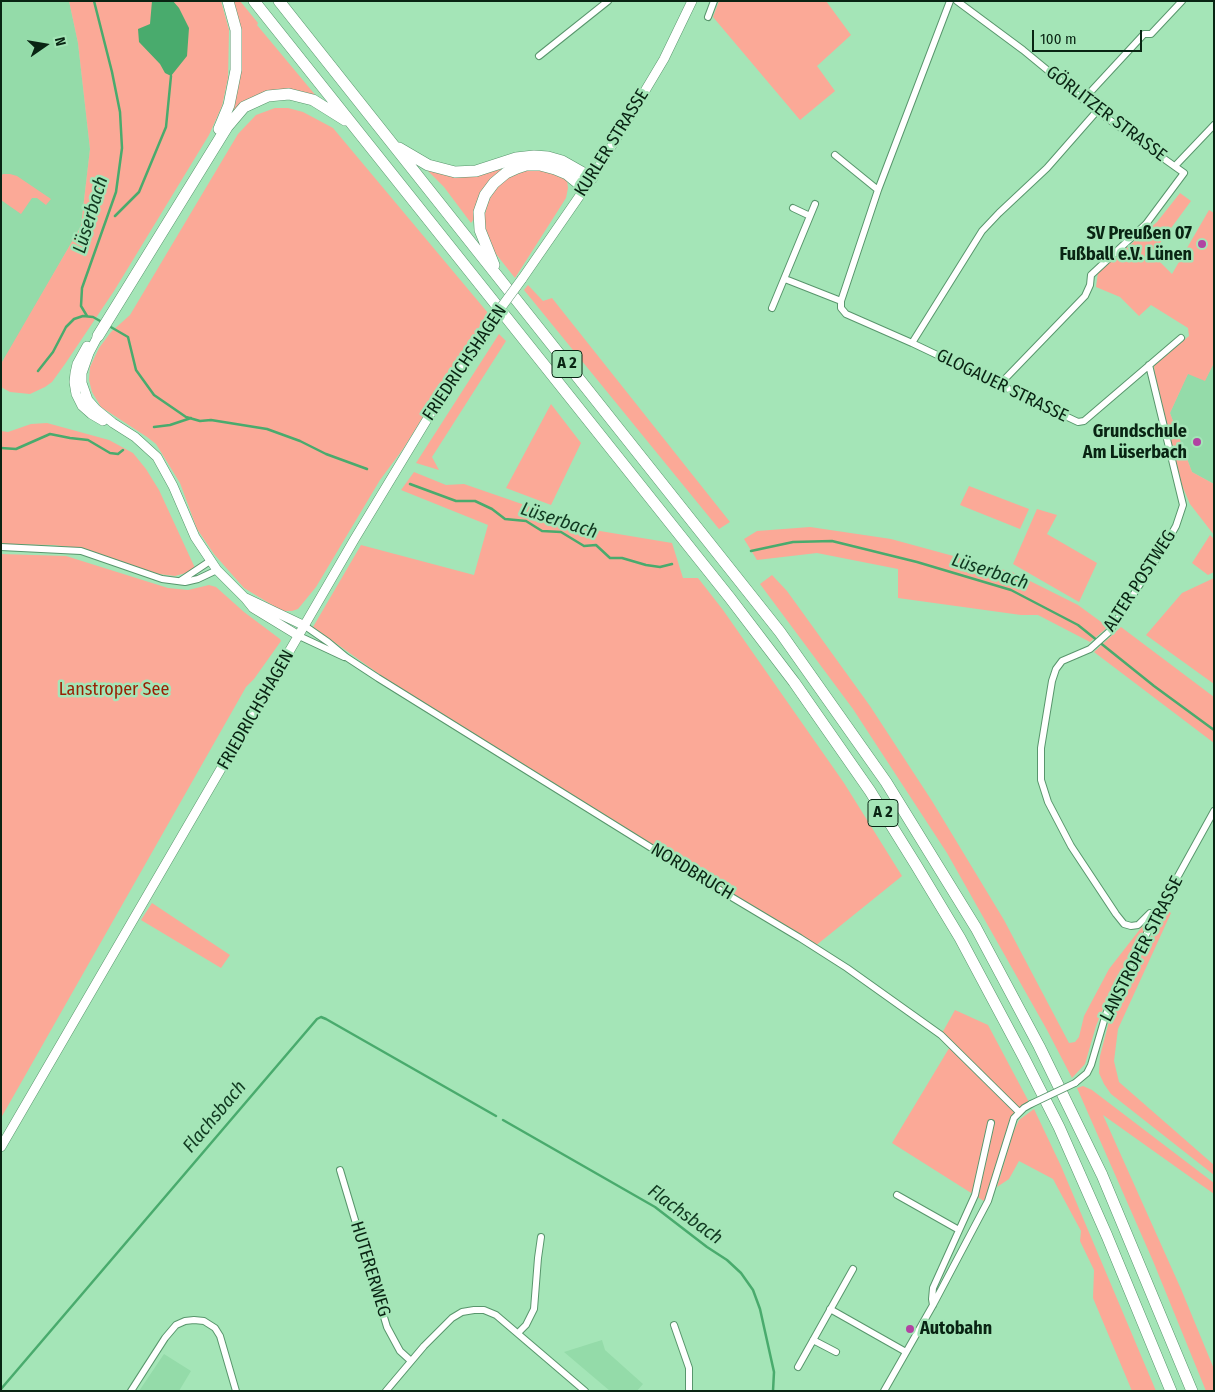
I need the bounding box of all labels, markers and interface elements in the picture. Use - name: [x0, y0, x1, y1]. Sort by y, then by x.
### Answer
- north arrow: [20, 20, 70, 70]
- scale bar: [1035, 20, 1145, 52]
- text: 100 m: [1040, 30, 1077, 48]
- text: N: [51, 36, 69, 48]
- street label: GÖRLITZER STRASSE: [1041, 62, 1171, 166]
- street label: KURLER STRASSE: [570, 85, 654, 201]
- water label: Lüserbach: [68, 174, 114, 256]
- place label: SV Preußen 07 Fußball e.V. Lünen: [1059, 223, 1192, 266]
- marker: SV Preußen 07 Fußball e.V. Lünen: [1196, 238, 1208, 250]
- street label: FRIEDRICHSHAGEN: [418, 301, 512, 425]
- street label: GLOGAUER STRASSE: [933, 345, 1071, 427]
- road number: A 2: [552, 350, 582, 378]
- place label: Grundschule Am Lüserbach: [1083, 421, 1187, 464]
- marker: Grundschule Am Lüserbach: [1191, 436, 1203, 448]
- water label: Lüserbach: [518, 498, 600, 544]
- street label: ALTER POSTWEG: [1099, 526, 1181, 636]
- water label: Lüserbach: [949, 549, 1031, 595]
- street label: FRIEDRICHSHAGEN: [213, 646, 299, 774]
- park label: Lanstroper See: [59, 679, 169, 701]
- road number: A 2: [868, 800, 898, 826]
- street label: NORDBRUCH: [647, 839, 737, 905]
- street label: LANSTROPER STRASSE: [1096, 873, 1188, 1025]
- water label: Flachsbach: [178, 1076, 252, 1158]
- water label: Flachsbach: [643, 1180, 727, 1250]
- street label: HUTERERWEG: [345, 1219, 395, 1319]
- place label: Autobahn: [920, 1318, 992, 1340]
- marker: Autobahn: [904, 1323, 916, 1335]

